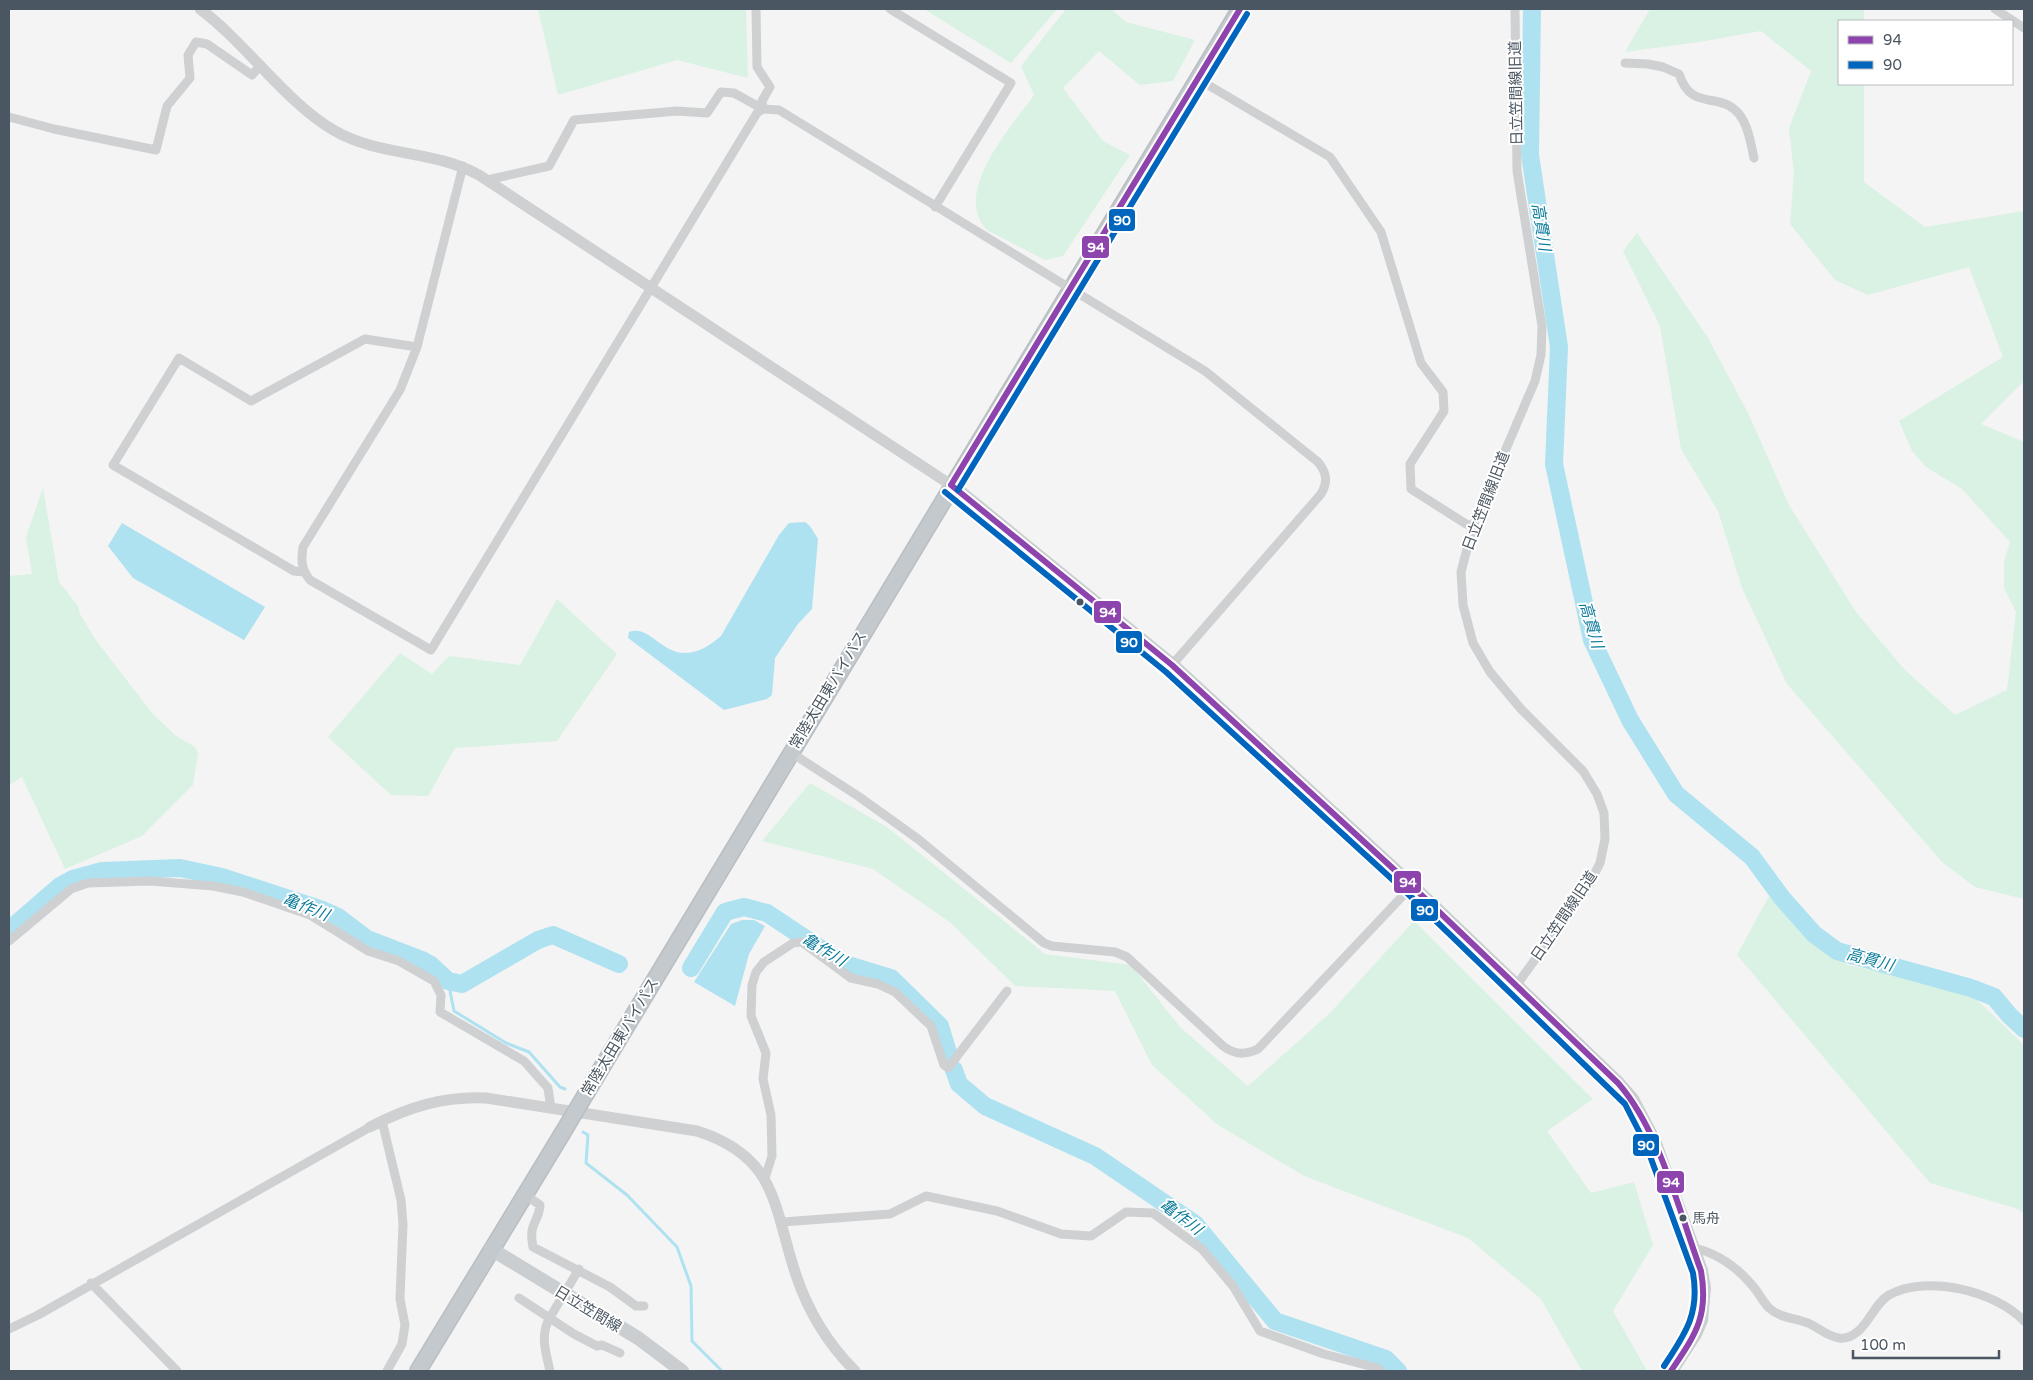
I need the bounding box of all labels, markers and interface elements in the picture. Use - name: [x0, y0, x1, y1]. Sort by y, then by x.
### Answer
- legend: [1838, 20, 2013, 85]
- text: 94: [1883, 31, 1902, 49]
- street label: 日立笠間線旧道: [1506, 40, 1526, 146]
- text: 90: [1883, 56, 1902, 74]
- water label: 高貫川: [1527, 202, 1555, 254]
- line badge: 90: [1108, 208, 1136, 232]
- text: 90: [1113, 212, 1131, 229]
- line badge: 94: [1081, 235, 1110, 259]
- text: 94: [1087, 239, 1105, 256]
- street label: 日立笠間線旧道: [1459, 449, 1513, 553]
- unlabelled marker: [1075, 597, 1085, 607]
- water label: 高貫川: [1575, 599, 1608, 653]
- line badge: 94: [1093, 600, 1122, 624]
- text: 94: [1099, 604, 1117, 621]
- street label: 常陸太田東バイパス: [786, 628, 870, 752]
- line badge: 90: [1115, 630, 1143, 654]
- text: 90: [1120, 634, 1138, 651]
- street label: 日立笠間線旧道: [1527, 867, 1601, 965]
- line badge: 94: [1393, 870, 1422, 894]
- text: 94: [1399, 874, 1417, 891]
- water label: 亀作川: [280, 889, 334, 926]
- line badge: 90: [1410, 898, 1439, 922]
- text: 90: [1416, 902, 1434, 919]
- water label: 亀作川: [798, 929, 851, 972]
- water label: 高貫川: [1844, 944, 1898, 976]
- street label: 常陸太田東バイパス: [578, 975, 662, 1099]
- line badge: 90: [1632, 1133, 1660, 1157]
- text: 90: [1637, 1137, 1655, 1154]
- line badge: 94: [1656, 1170, 1685, 1194]
- text: 94: [1662, 1174, 1680, 1191]
- water label: 亀作川: [1156, 1194, 1208, 1241]
- place label: 馬舟: [1692, 1210, 1720, 1227]
- marker: 馬舟: [1678, 1213, 1688, 1223]
- street label: 日立笠間線: [551, 1282, 625, 1336]
- scale bar: [1853, 1328, 1999, 1360]
- text: 100 m: [1860, 1336, 1906, 1354]

